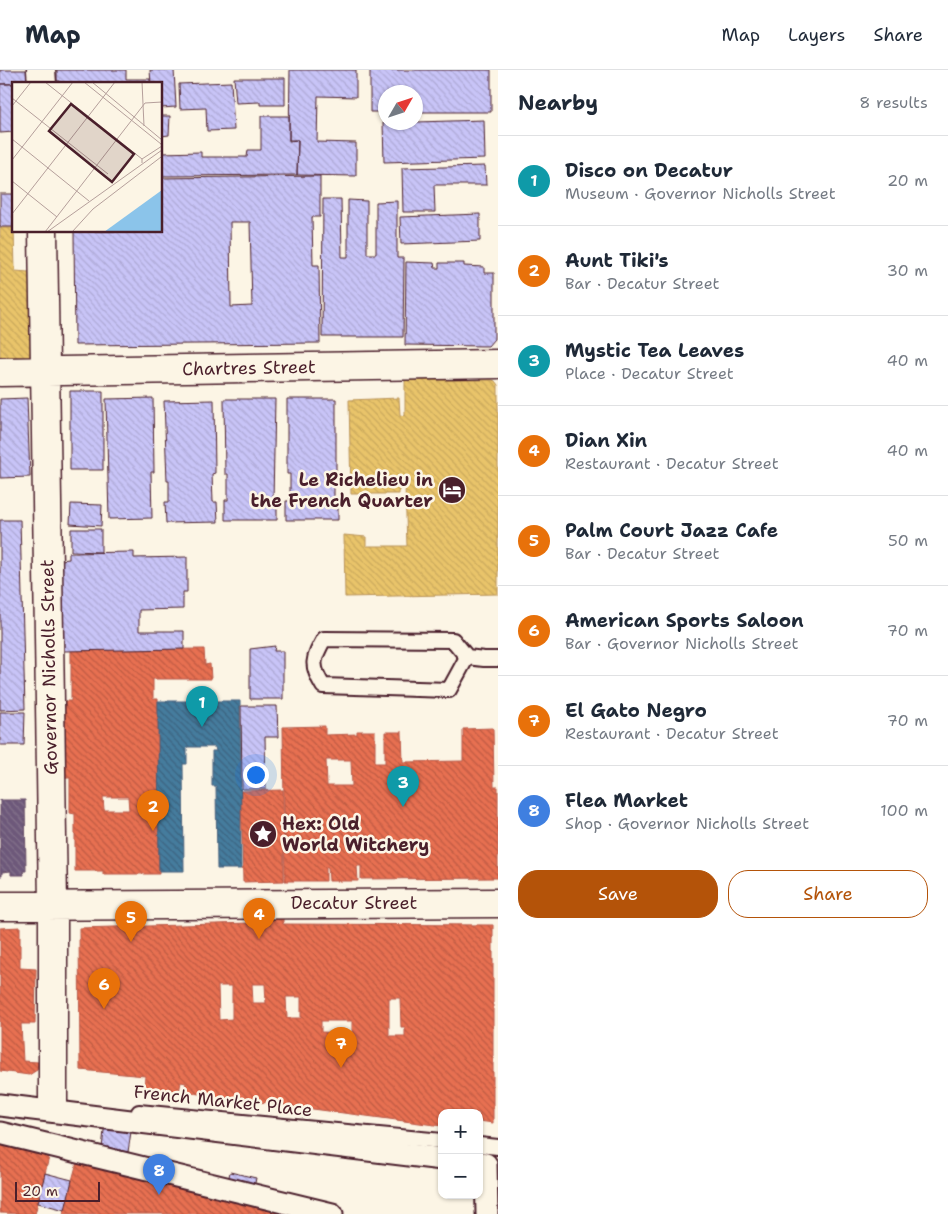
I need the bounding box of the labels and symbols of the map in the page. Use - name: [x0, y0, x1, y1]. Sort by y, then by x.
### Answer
- inset map: [12, 82, 162, 232]
- north arrow: [378, 85, 423, 130]
- street label: Chartres Street: [182, 355, 316, 381]
- place label: Le Richelieu in the French Quarter: [251, 468, 433, 513]
- hotel icon: Le Richelieu in the French Quarter: [437, 475, 467, 505]
- street label: Governor Nicholls Street: [35, 559, 63, 775]
- pin: 1: [186, 686, 218, 727]
- your location: [243, 762, 269, 788]
- pin: 3: [387, 766, 419, 807]
- pin: 2: [137, 790, 169, 831]
- place label: Hex: Old World Witchery: [282, 812, 429, 857]
- place icon: Hex: Old World Witchery: [248, 819, 278, 849]
- street label: Decatur Street: [291, 891, 417, 915]
- pin: 4: [243, 898, 275, 939]
- pin: 5: [115, 901, 147, 942]
- pin: 6: [88, 968, 120, 1009]
- pin: 7: [325, 1027, 357, 1068]
- street label: French Market Place: [132, 1080, 314, 1122]
- pin: 8: [143, 1154, 175, 1195]
- scale bar: [15, 1179, 100, 1202]

